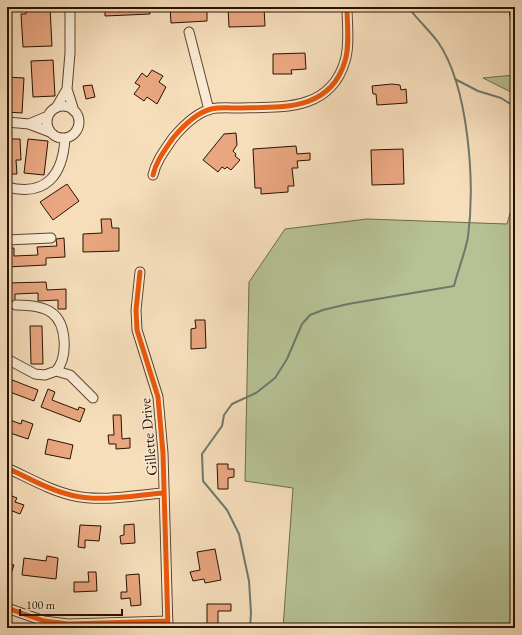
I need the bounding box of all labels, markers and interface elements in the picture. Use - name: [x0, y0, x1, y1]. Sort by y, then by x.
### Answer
- street label: Gillette Drive: [135, 397, 161, 477]
- scale bar: [20, 591, 122, 617]
- text: 100 m: [26, 597, 56, 613]

